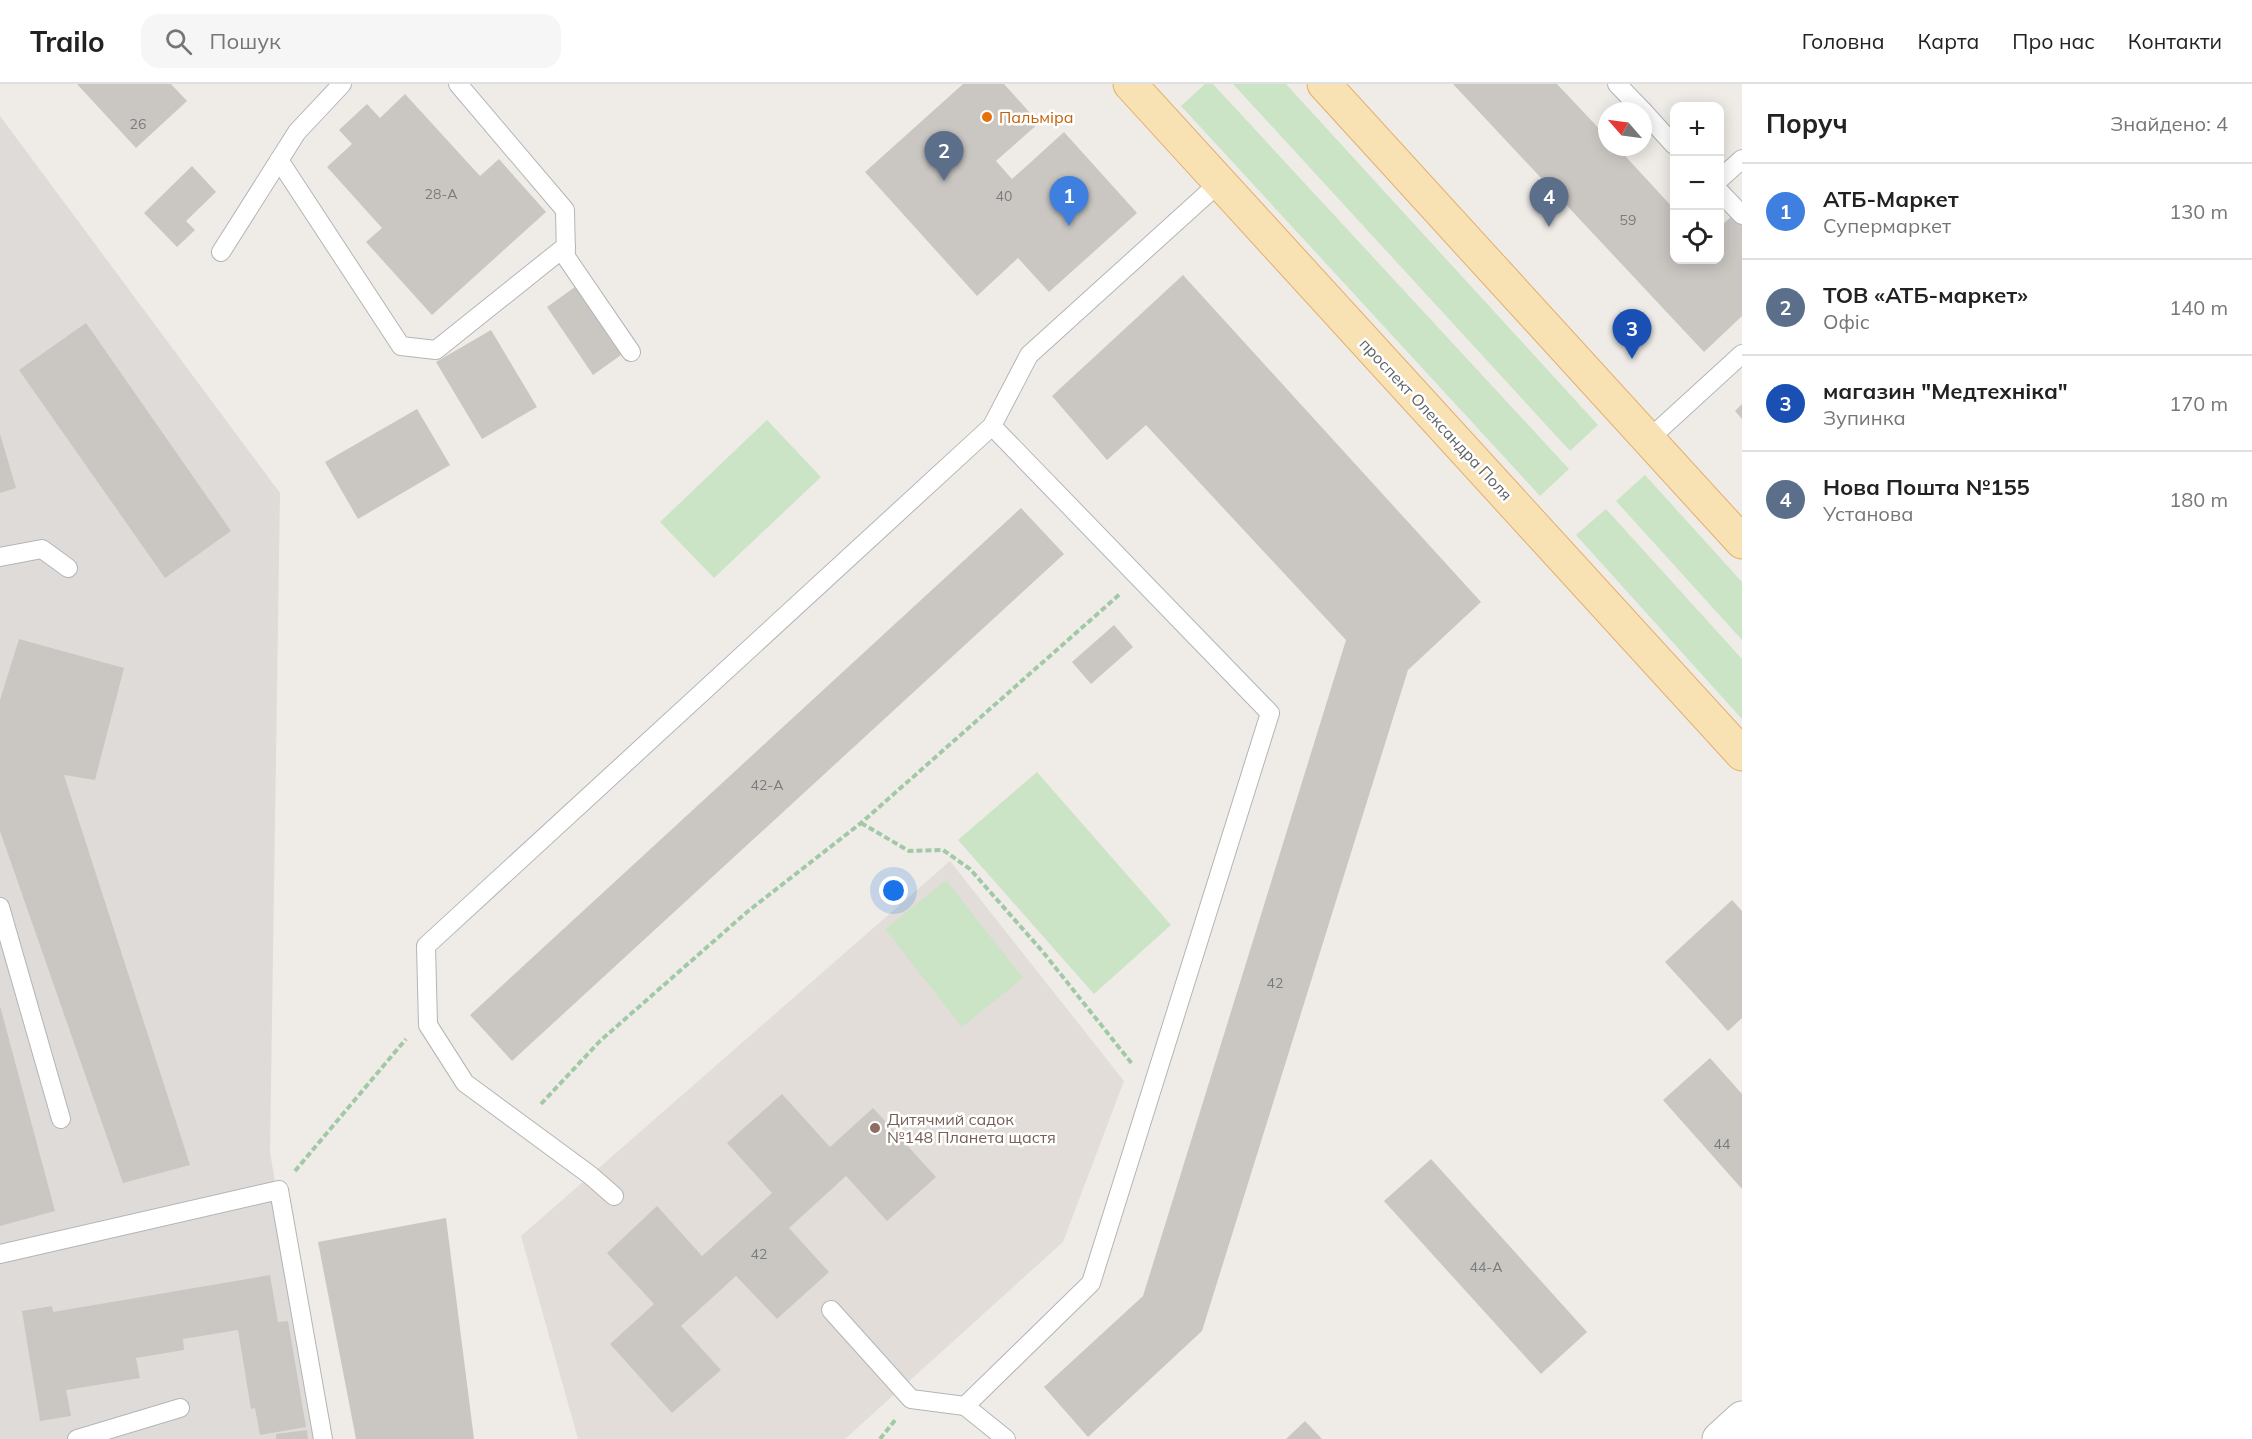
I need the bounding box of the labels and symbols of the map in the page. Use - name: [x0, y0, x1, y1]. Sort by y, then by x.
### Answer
- north arrow: [1598, 102, 1652, 156]
- place label: Пальміра: [999, 107, 1073, 127]
- marker: Пальміра: [980, 110, 994, 124]
- house number: 26: [130, 115, 146, 133]
- pin: 2: [924, 132, 964, 181]
- pin: 1: [1050, 176, 1088, 226]
- pin: 4: [1530, 178, 1568, 227]
- house number: 28-А: [425, 185, 458, 203]
- house number: 40: [996, 187, 1012, 205]
- house number: 59: [1620, 211, 1636, 229]
- pin: 3: [1612, 310, 1652, 359]
- street label: проспект Олександра Поля: [1356, 334, 1516, 504]
- house number: 42-А: [751, 776, 784, 794]
- your location: [879, 876, 908, 905]
- house number: 42: [1267, 974, 1283, 992]
- place label: Дитячмий садок №148 Планета щастя: [887, 1109, 1056, 1147]
- marker: Дитячмий садок №148 Планета щастя: [868, 1121, 882, 1135]
- house number: 44: [1714, 1135, 1731, 1153]
- house number: 42: [751, 1245, 767, 1263]
- house number: 44-А: [1470, 1258, 1503, 1276]

